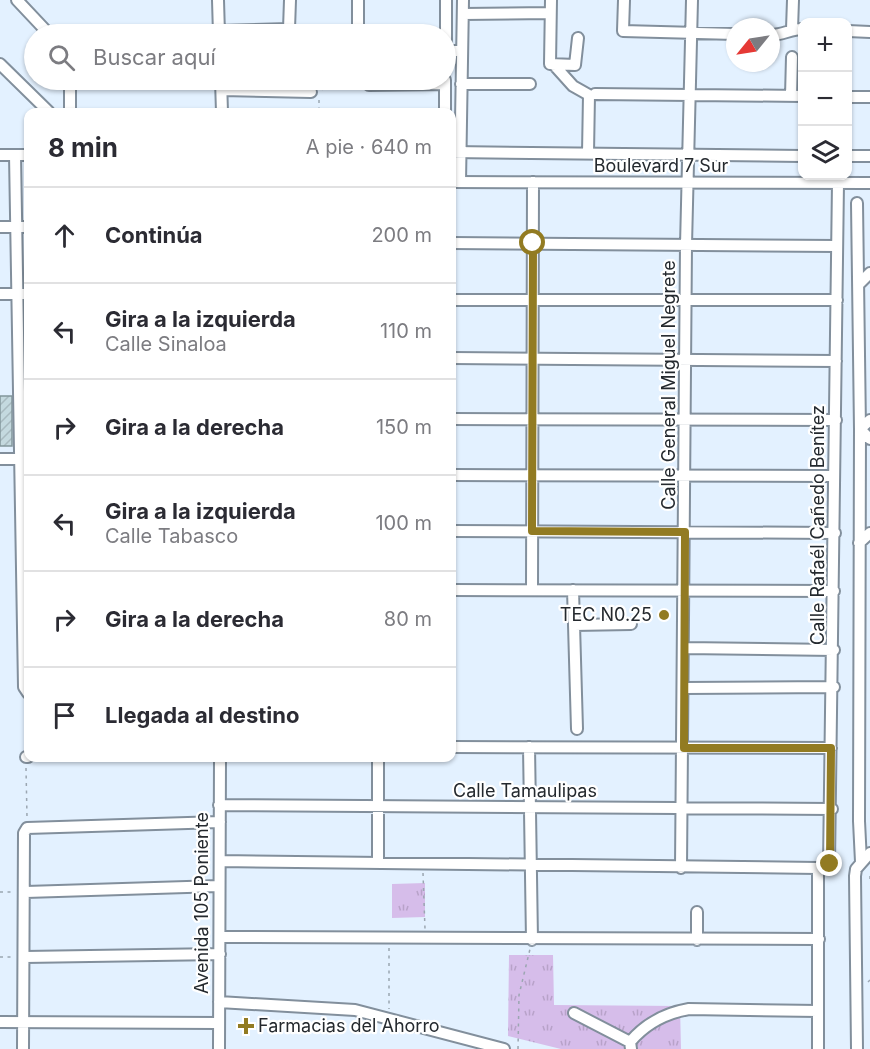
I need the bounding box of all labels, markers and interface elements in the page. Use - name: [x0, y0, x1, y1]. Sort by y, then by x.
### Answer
- north arrow: [726, 18, 780, 72]
- map controls: [798, 18, 852, 180]
- button: +: [798, 18, 852, 72]
- search box: [24, 24, 456, 90]
- icon: search: [45, 41, 78, 74]
- text: Buscar aquí: [93, 44, 216, 70]
- button: −: [798, 72, 852, 126]
- button: layers: [798, 126, 852, 180]
- text: 8 min: [48, 132, 118, 163]
- text: A pie · 640 m: [306, 135, 432, 159]
- street label: Boulevard 7 Sur: [594, 155, 729, 176]
- icon: ahead: [48, 219, 81, 252]
- text: Continúa: [105, 222, 203, 248]
- text: 200 m: [371, 223, 432, 247]
- route start: [519, 229, 545, 255]
- street label: Calle General Miguel Negrete: [658, 260, 679, 510]
- text: Gira a la izquierda: [105, 306, 296, 332]
- icon: left: [48, 315, 81, 348]
- text: 110 m: [380, 319, 432, 343]
- text: Calle Sinaloa: [105, 332, 227, 356]
- street label: Calle Rafaél Cañedo Benítez: [807, 405, 828, 645]
- icon: right: [48, 411, 81, 444]
- text: Gira a la derecha: [105, 414, 284, 440]
- text: 150 m: [376, 415, 432, 439]
- text: Gira a la izquierda: [105, 498, 296, 524]
- icon: left: [48, 507, 81, 540]
- text: 100 m: [375, 511, 432, 535]
- text: Calle Tabasco: [105, 524, 238, 548]
- icon: right: [48, 603, 81, 636]
- place label: TEC N0.25: [560, 604, 652, 625]
- text: Gira a la derecha: [105, 606, 284, 632]
- text: 80 m: [384, 607, 432, 631]
- marker: TEC N0.25: [657, 608, 671, 622]
- icon: arrive: [48, 699, 81, 732]
- text: Llegada al destino: [105, 702, 299, 728]
- street label: Calle Tamaulipas: [453, 780, 597, 801]
- street label: Avenida 105 Poniente: [191, 812, 212, 994]
- route end: [816, 850, 842, 876]
- place label: Farmacias del Ahorro: [258, 1015, 440, 1036]
- marker: Farmacias del Ahorro: [239, 1019, 253, 1033]

